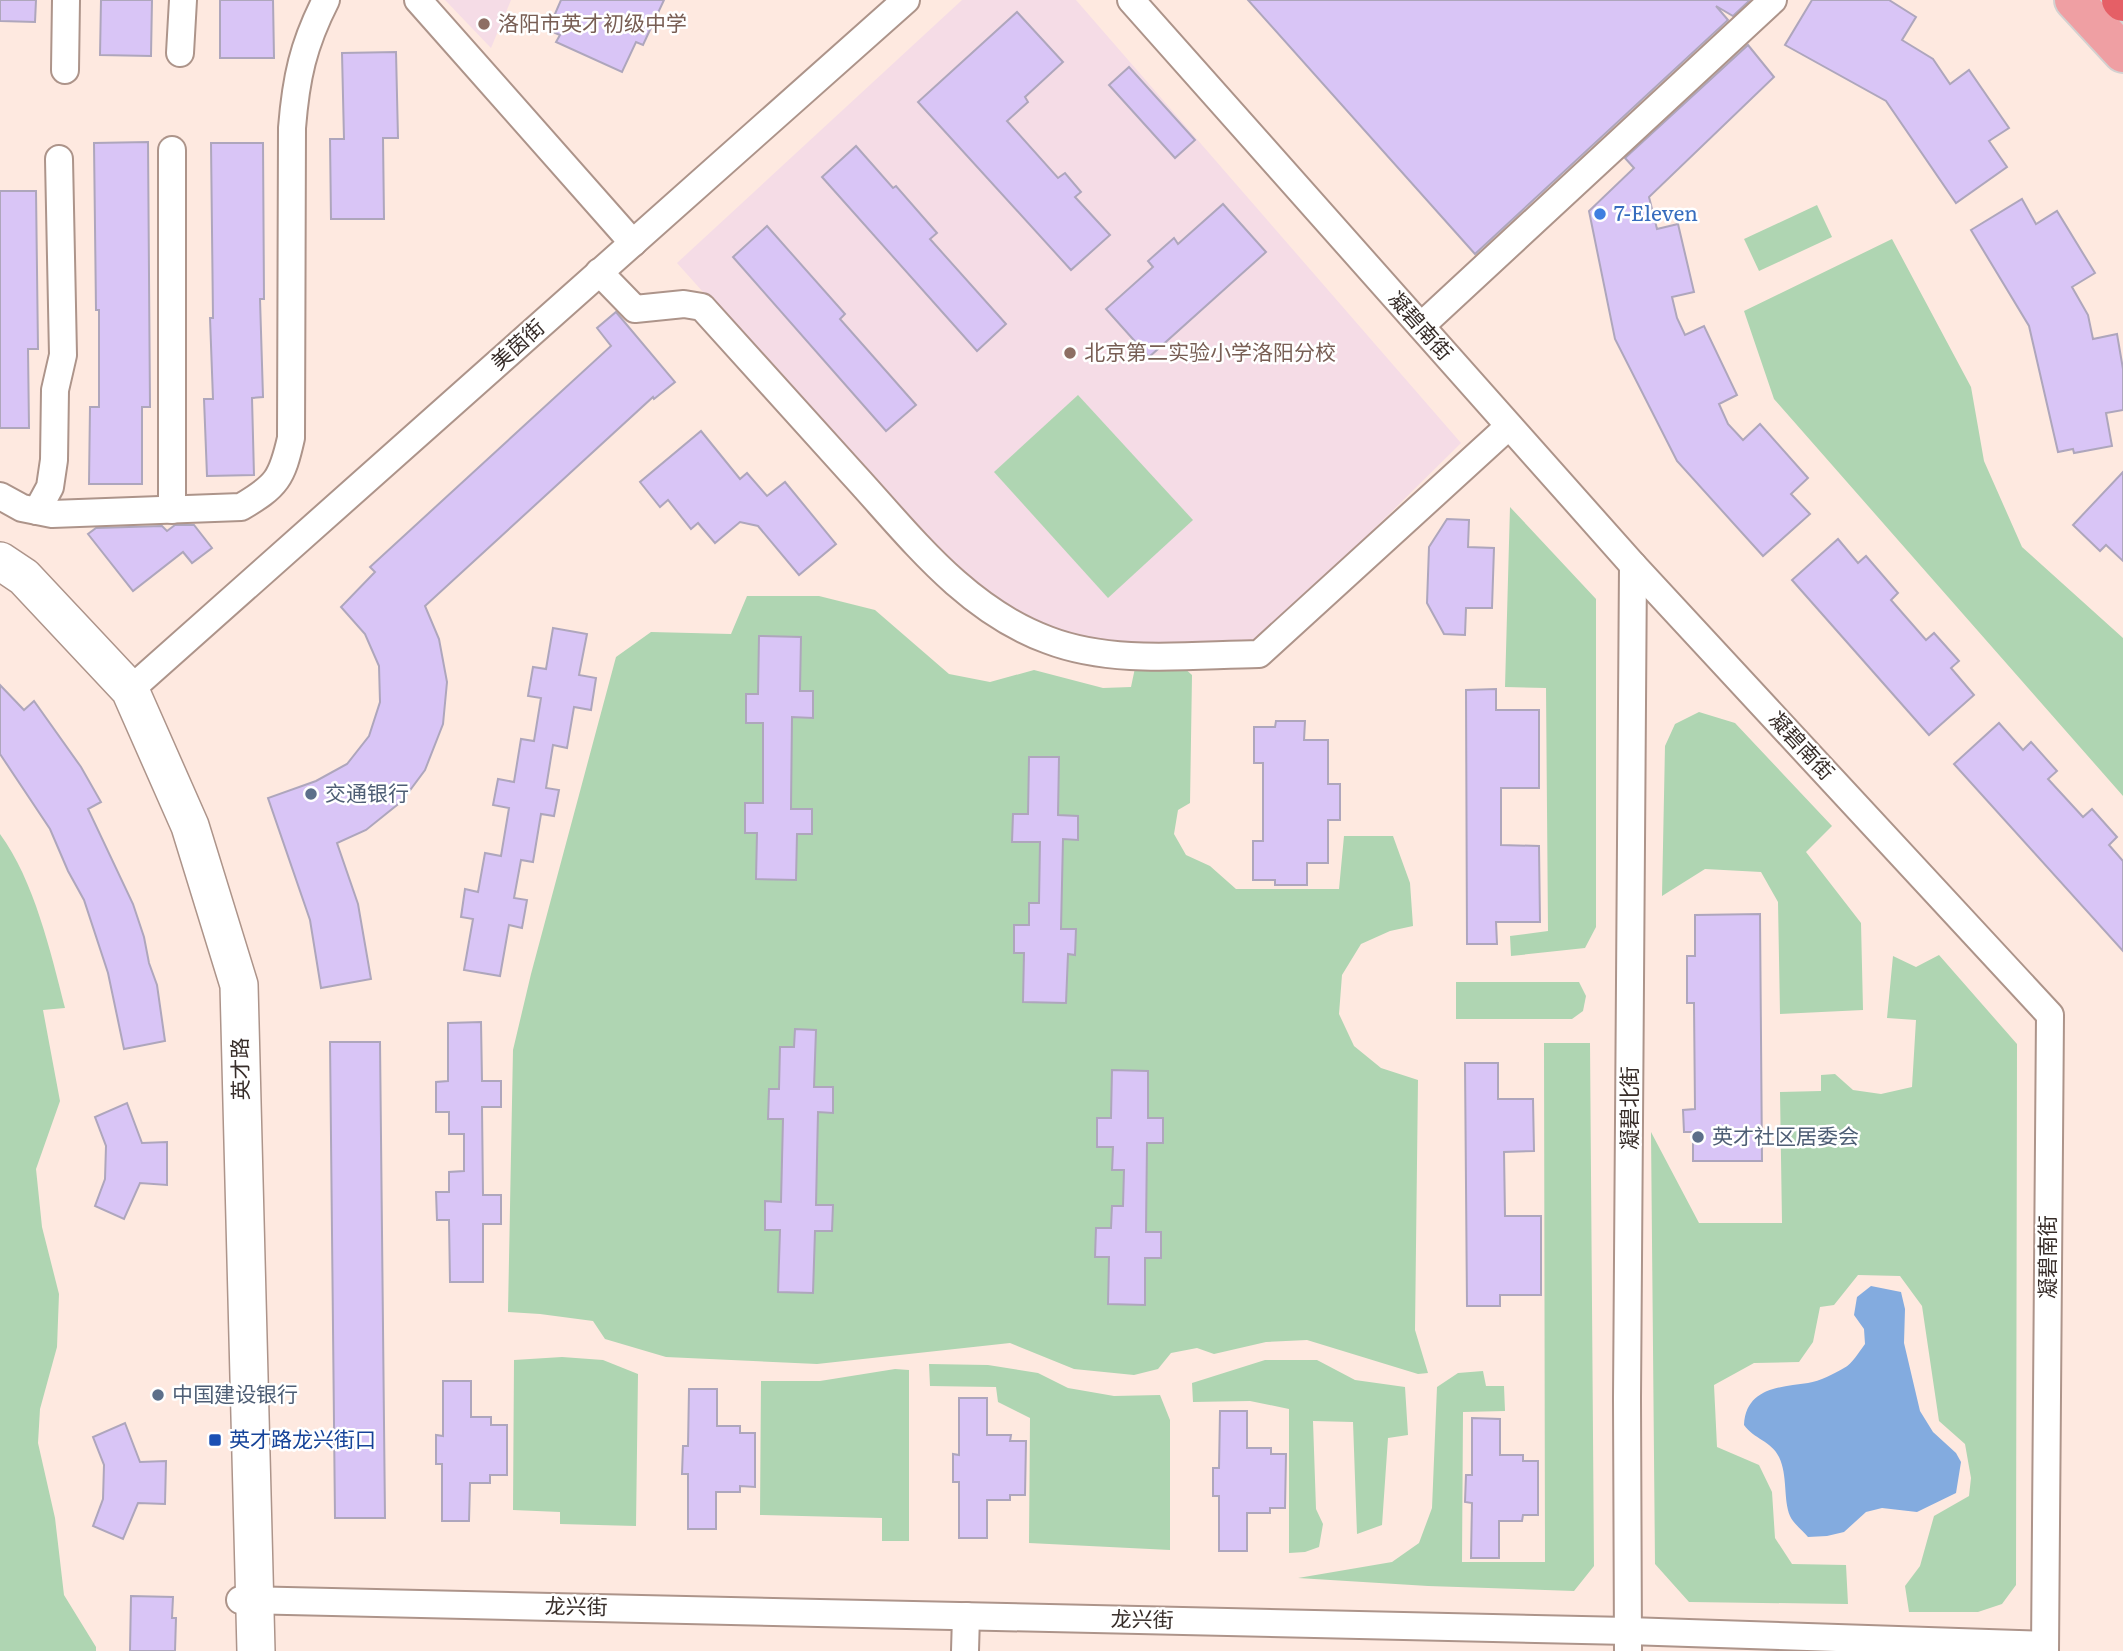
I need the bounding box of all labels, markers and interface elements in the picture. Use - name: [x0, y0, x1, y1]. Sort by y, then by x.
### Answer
- place label: 洛阳市英才初级中学: [498, 6, 687, 37]
- marker: 洛阳市英才初级中学: [476, 16, 492, 32]
- place label: 7-Eleven: [1614, 196, 1698, 227]
- marker: 7-Eleven: [1592, 206, 1608, 222]
- street label: 凝碧南街: [1382, 283, 1461, 366]
- street label: 美茵街: [483, 311, 550, 376]
- place label: 北京第二实验小学洛阳分校: [1084, 335, 1336, 366]
- marker: 北京第二实验小学洛阳分校: [1062, 345, 1078, 361]
- street label: 凝碧南街: [1763, 703, 1843, 786]
- place label: 交通银行: [325, 776, 409, 807]
- marker: 交通银行: [303, 786, 319, 802]
- street label: 英才路: [222, 1037, 255, 1101]
- street label: 凝碧北街: [1612, 1066, 1643, 1150]
- place label: 英才社区居委会: [1712, 1119, 1859, 1150]
- marker: 英才社区居委会: [1690, 1129, 1706, 1145]
- street label: 凝碧南街: [2030, 1215, 2061, 1299]
- place label: 中国建设银行: [172, 1377, 298, 1408]
- marker: 中国建设银行: [150, 1387, 166, 1403]
- place label: 英才路龙兴街口: [229, 1422, 376, 1453]
- marker: 英才路龙兴街口: [207, 1432, 223, 1448]
- street label: 龙兴街: [544, 1588, 608, 1621]
- street label: 龙兴街: [1110, 1601, 1174, 1634]

